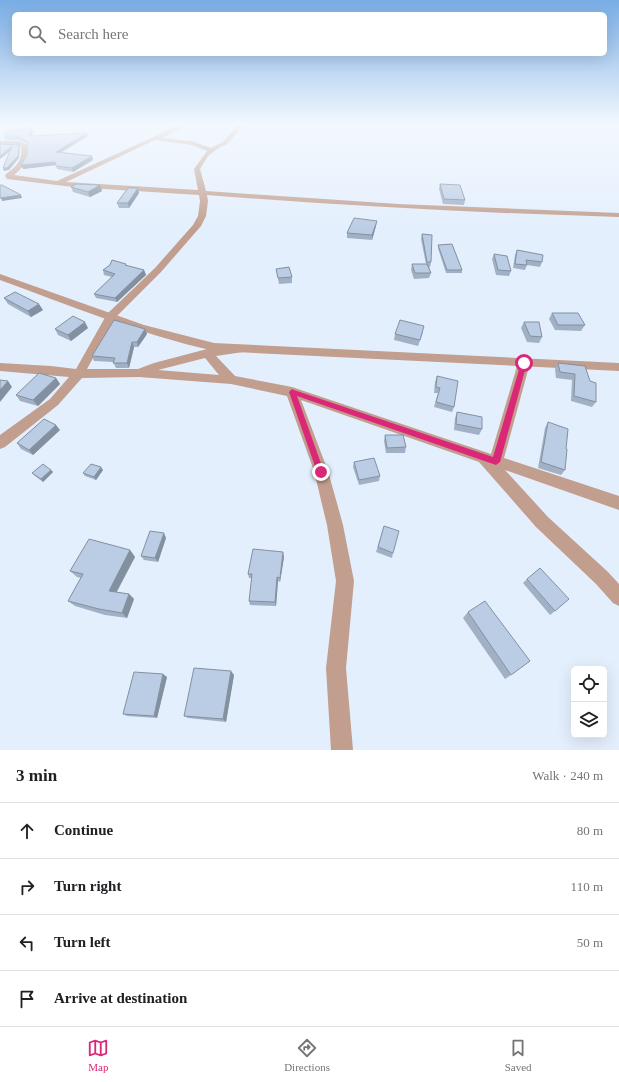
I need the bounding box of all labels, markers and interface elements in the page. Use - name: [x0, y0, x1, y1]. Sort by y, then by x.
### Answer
- search box: [12, 12, 607, 56]
- icon: search: [26, 23, 48, 45]
- text: Search here: [58, 26, 128, 42]
- route start: [515, 354, 533, 372]
- route end: [312, 463, 330, 481]
- map controls: [571, 666, 607, 738]
- button: locate: [571, 666, 607, 702]
- button: layers: [571, 702, 607, 738]
- text: 3 min: [16, 766, 57, 785]
- text: Walk · 240 m: [532, 768, 603, 783]
- icon: ahead: [16, 820, 38, 842]
- text: Continue: [54, 822, 113, 838]
- text: 80 m: [577, 823, 603, 838]
- icon: right: [16, 876, 38, 898]
- text: Turn right: [54, 878, 121, 894]
- text: 110 m: [571, 879, 603, 894]
- icon: left: [16, 932, 38, 954]
- text: Turn left: [54, 934, 111, 950]
- text: 50 m: [577, 935, 603, 950]
- icon: arrive: [16, 988, 38, 1010]
- text: Arrive at destination: [54, 990, 187, 1006]
- tab: Map: [87, 1037, 109, 1073]
- tab: Directions: [284, 1037, 330, 1073]
- tab: Saved: [505, 1037, 532, 1073]

